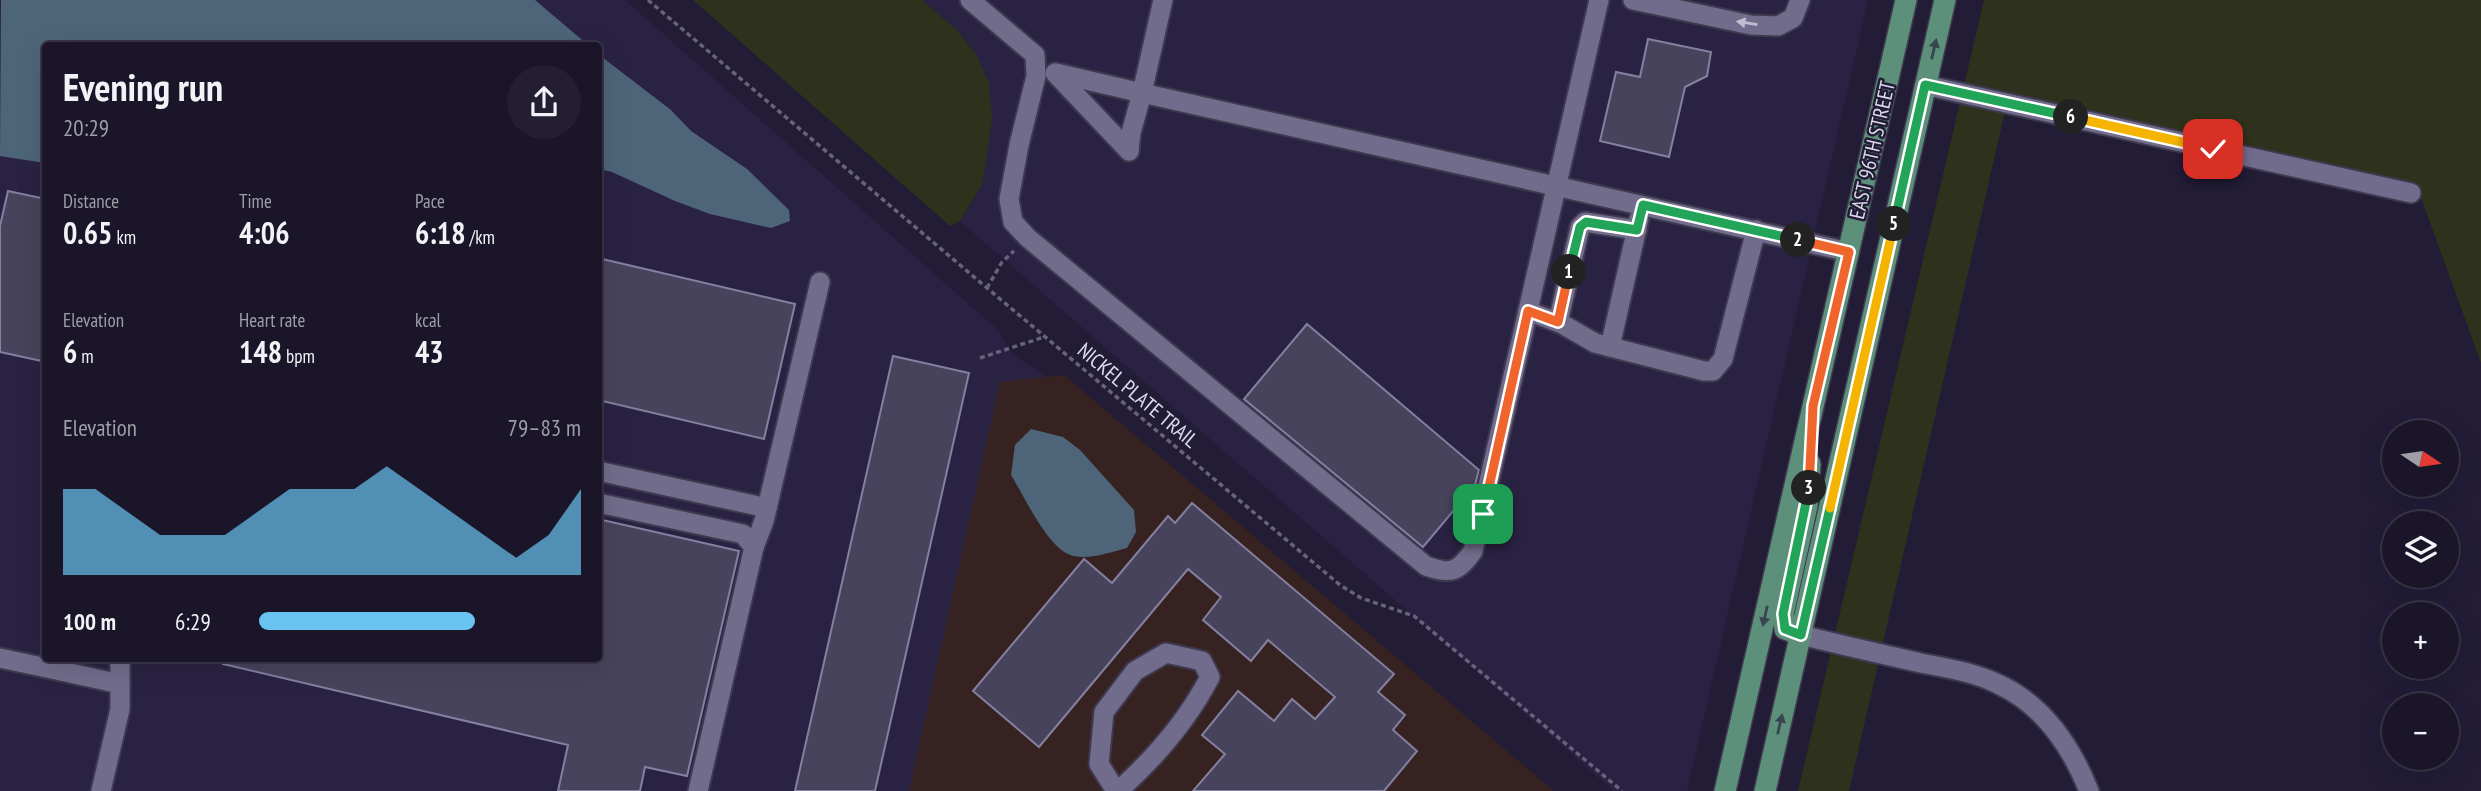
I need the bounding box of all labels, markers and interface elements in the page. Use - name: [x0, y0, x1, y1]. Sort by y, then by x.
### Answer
- one-way arrow: [1735, 17, 1757, 28]
- one-way arrow: [1929, 38, 1940, 60]
- text: Evening run: [63, 62, 223, 111]
- button: share: [507, 65, 581, 139]
- street label: EAST 96TH STREET: [1843, 78, 1901, 222]
- pin: 6: [2054, 100, 2088, 134]
- text: 6: [2066, 104, 2075, 128]
- text: 20:29: [63, 113, 109, 142]
- pin: [2183, 119, 2243, 179]
- icon: check: [2194, 130, 2232, 168]
- text: Distance: [63, 189, 119, 213]
- text: Time: [239, 189, 272, 213]
- text: Pace: [415, 189, 445, 213]
- pin: 5: [1876, 206, 1912, 242]
- text: 5: [1889, 211, 1898, 235]
- text: 0.65: [63, 213, 112, 252]
- text: 4:06: [239, 213, 290, 252]
- text: 6:18: [415, 213, 466, 252]
- pin: 2: [1780, 222, 1815, 258]
- text: km: [112, 225, 136, 249]
- text: /km: [466, 225, 495, 249]
- text: 2: [1793, 227, 1802, 251]
- pin: 1: [1552, 254, 1586, 290]
- text: 1: [1564, 259, 1573, 283]
- text: Elevation: [63, 308, 124, 332]
- text: Heart rate: [239, 308, 305, 332]
- text: kcal: [415, 308, 441, 332]
- text: 6: [63, 332, 77, 371]
- text: 148: [239, 332, 282, 371]
- text: 43: [415, 332, 444, 371]
- street label: NICKEL PLATE TRAIL: [1072, 337, 1204, 454]
- text: m: [77, 344, 94, 368]
- text: bpm: [282, 344, 315, 368]
- text: Elevation: [63, 413, 137, 442]
- text: 79–83 m: [508, 413, 581, 442]
- north arrow: [2382, 420, 2459, 497]
- map controls: [2382, 420, 2459, 770]
- pin: 3: [1792, 470, 1826, 505]
- text: 3: [1804, 475, 1813, 499]
- pin: [1453, 484, 1513, 544]
- icon: arrive: [1464, 495, 1502, 533]
- button: layers: [2382, 511, 2459, 588]
- button: +: [2382, 602, 2459, 679]
- one-way arrow: [1760, 605, 1771, 627]
- text: 100 m: [63, 607, 116, 636]
- text: 6:29: [175, 607, 211, 636]
- button: −: [2382, 693, 2459, 770]
- one-way arrow: [1775, 713, 1786, 735]

